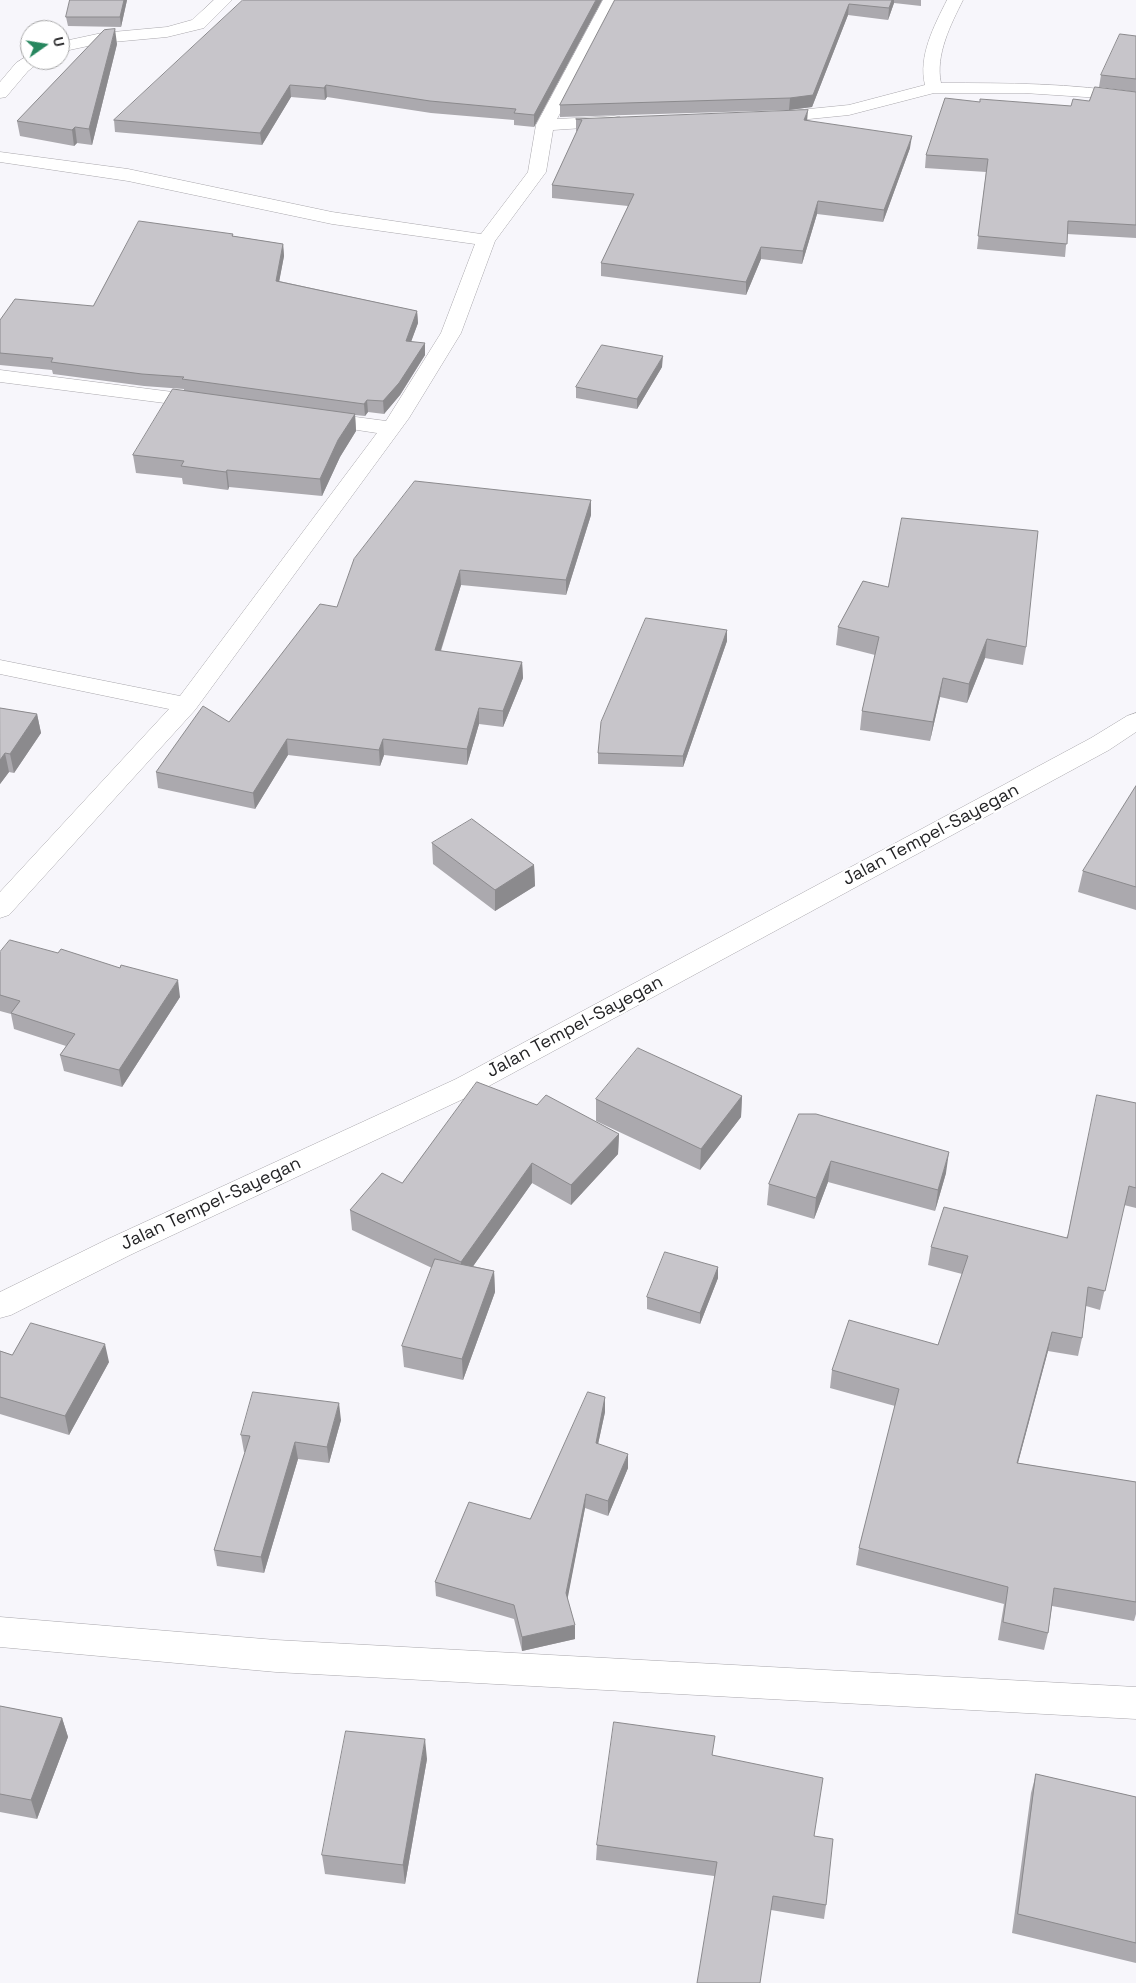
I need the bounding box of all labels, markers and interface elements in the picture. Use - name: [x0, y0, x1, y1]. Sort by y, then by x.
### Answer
- north arrow: [20, 20, 70, 70]
- text: U: [49, 35, 68, 48]
- street label: Jalan Tempel-Sayegan: [839, 779, 1023, 891]
- street label: Jalan Tempel-Sayegan: [483, 971, 667, 1083]
- street label: Jalan Tempel-Sayegan: [117, 1153, 305, 1255]

